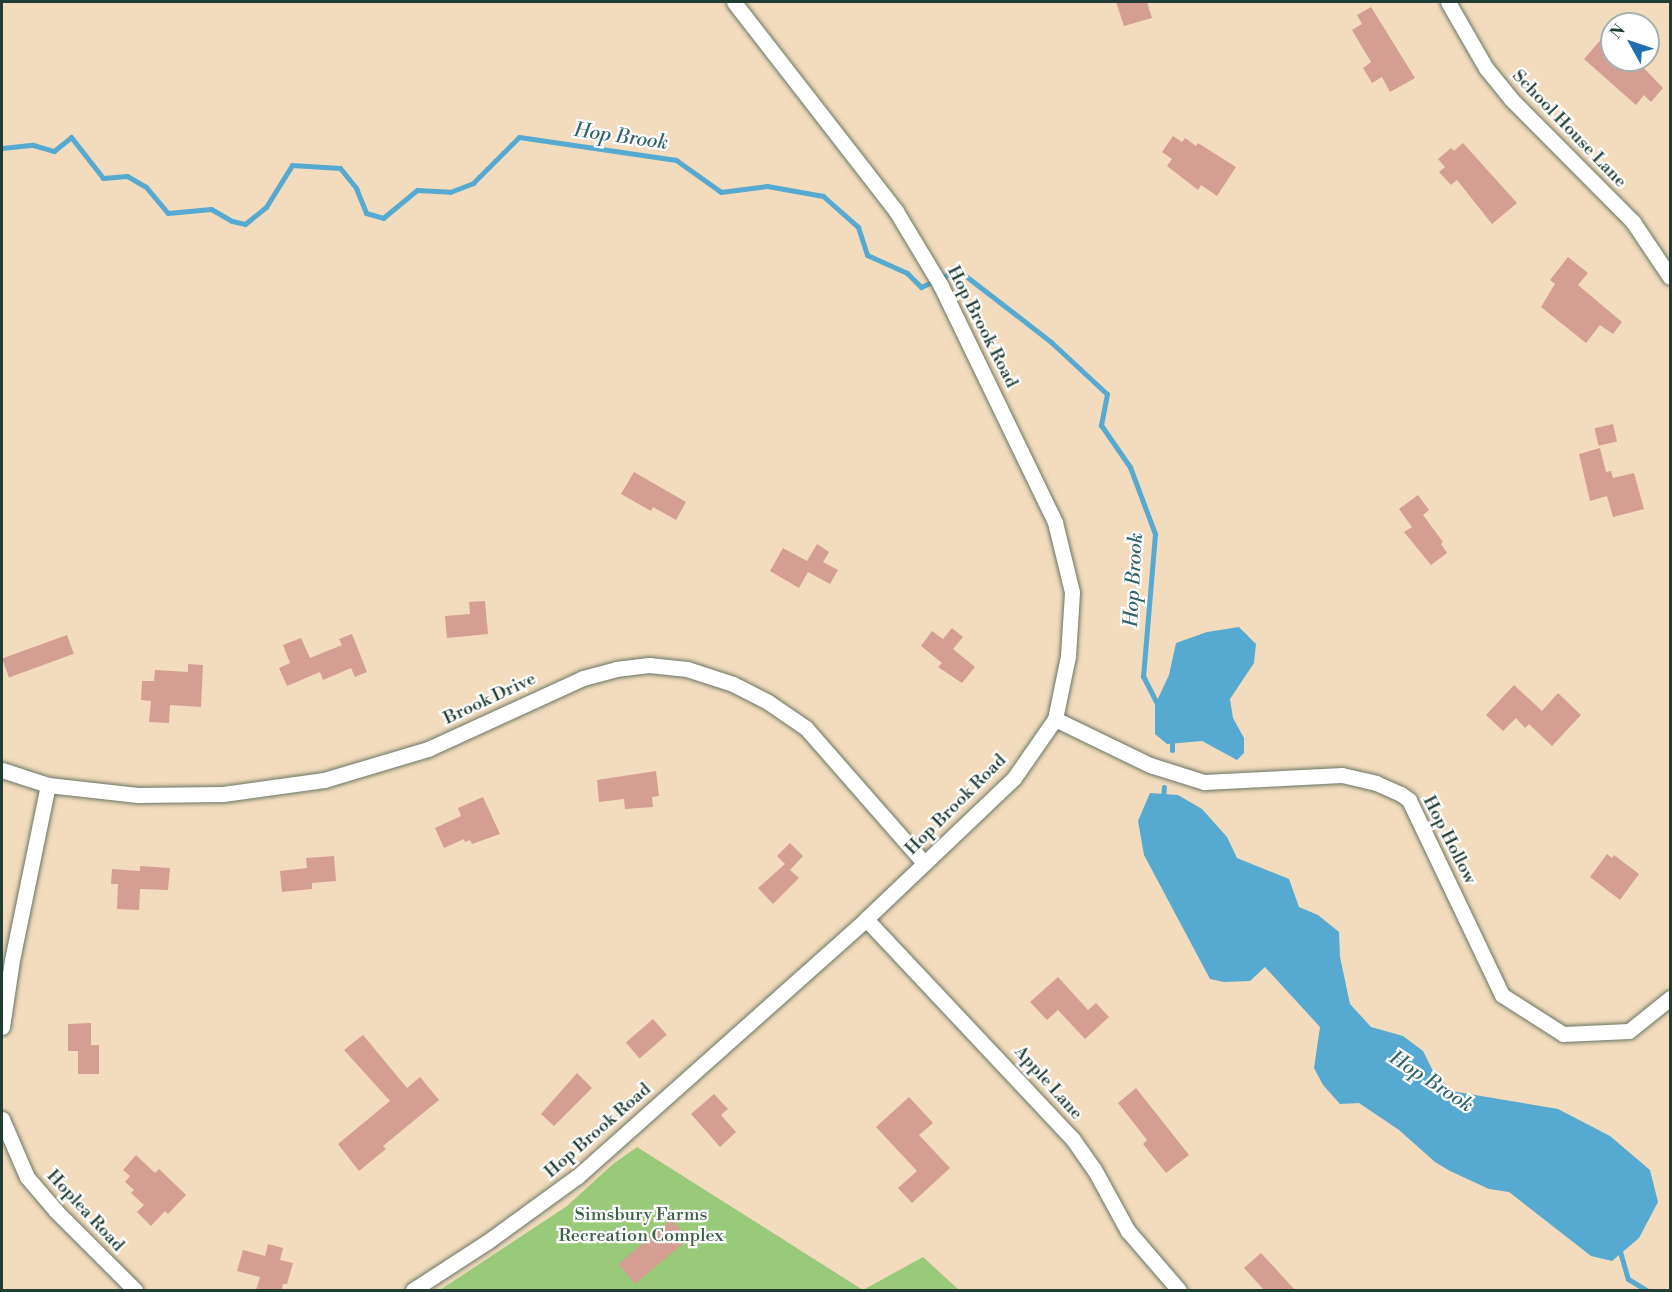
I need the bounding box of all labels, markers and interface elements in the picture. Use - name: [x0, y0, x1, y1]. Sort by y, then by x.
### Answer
- north arrow: [1600, 12, 1660, 72]
- text: N: [1606, 20, 1629, 43]
- street label: School House Lane: [1507, 66, 1631, 192]
- water label: Hop Brook: [572, 119, 670, 155]
- street label: Hop Brook Road: [942, 262, 1022, 392]
- water label: Hop Brook: [1120, 532, 1148, 628]
- street label: Brook Drive: [440, 668, 540, 730]
- street label: Hop Brook Road: [901, 750, 1011, 860]
- street label: Hop Hollow: [1418, 792, 1480, 888]
- street label: Apple Lane: [1009, 1042, 1087, 1124]
- water label: Hop Brook: [1385, 1046, 1477, 1118]
- street label: Hop Brook Road: [540, 1079, 656, 1183]
- street label: Hoplea Road: [42, 1166, 128, 1256]
- park label: Simsbury Farms Recreation Complex: [558, 1205, 724, 1248]

